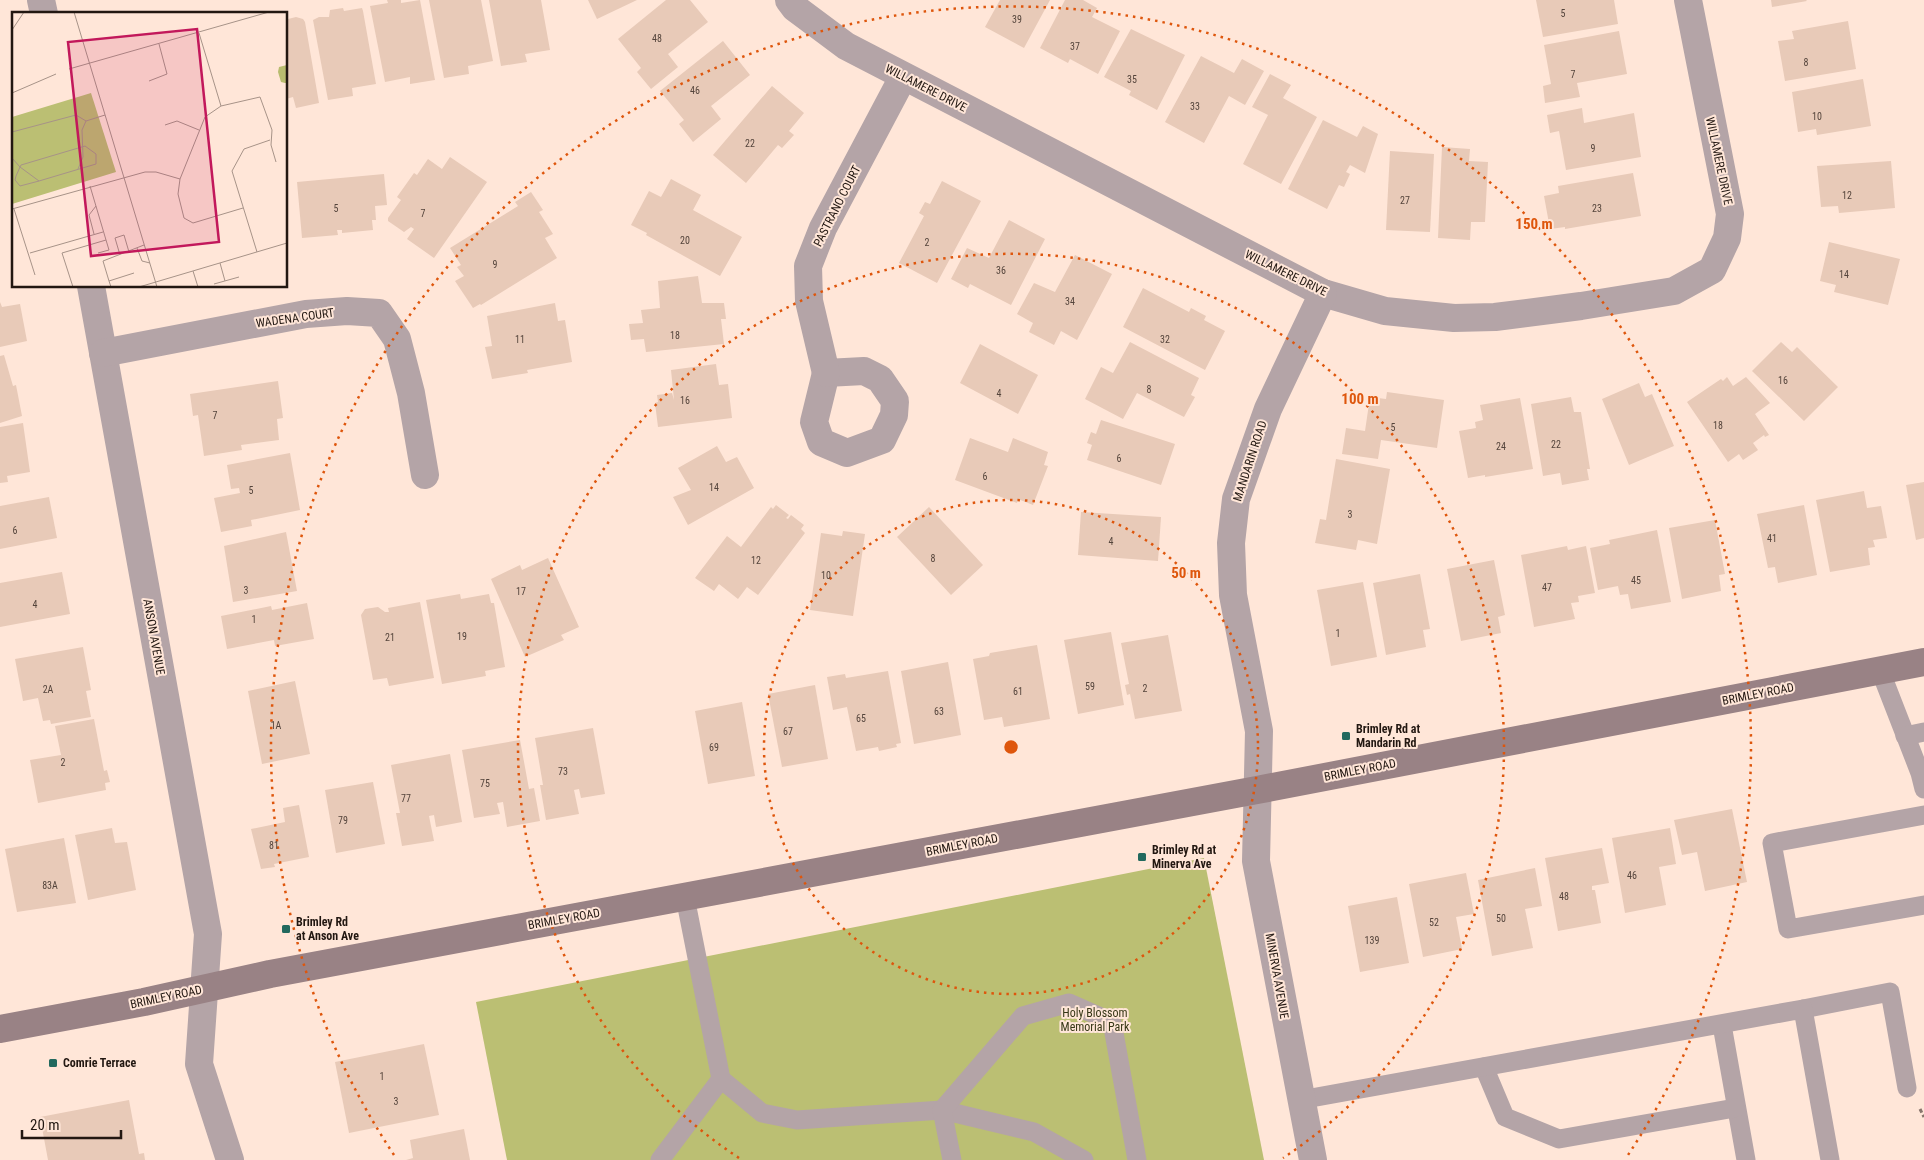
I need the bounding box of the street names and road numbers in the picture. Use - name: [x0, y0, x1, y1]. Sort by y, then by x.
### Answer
- street label: WILLAMERE DRIVE: [883, 61, 969, 115]
- street label: WILLAMERE DRIVE: [1703, 116, 1735, 206]
- street label: PASTRANO COURT: [811, 163, 863, 249]
- street label: WILLAMERE DRIVE: [1243, 247, 1329, 299]
- street label: WADENA COURT: [255, 306, 335, 330]
- street label: MANDARIN ROAD: [1230, 419, 1270, 503]
- street label: ANSON AVENUE: [140, 598, 168, 676]
- street label: BRIMLEY ROAD: [1721, 680, 1795, 708]
- street label: BRIMLEY ROAD: [1323, 756, 1397, 784]
- street label: BRIMLEY ROAD: [925, 831, 999, 859]
- street label: BRIMLEY ROAD: [527, 906, 601, 932]
- street label: MINERVA AVENUE: [1263, 932, 1291, 1020]
- street label: BRIMLEY ROAD: [129, 983, 203, 1011]

